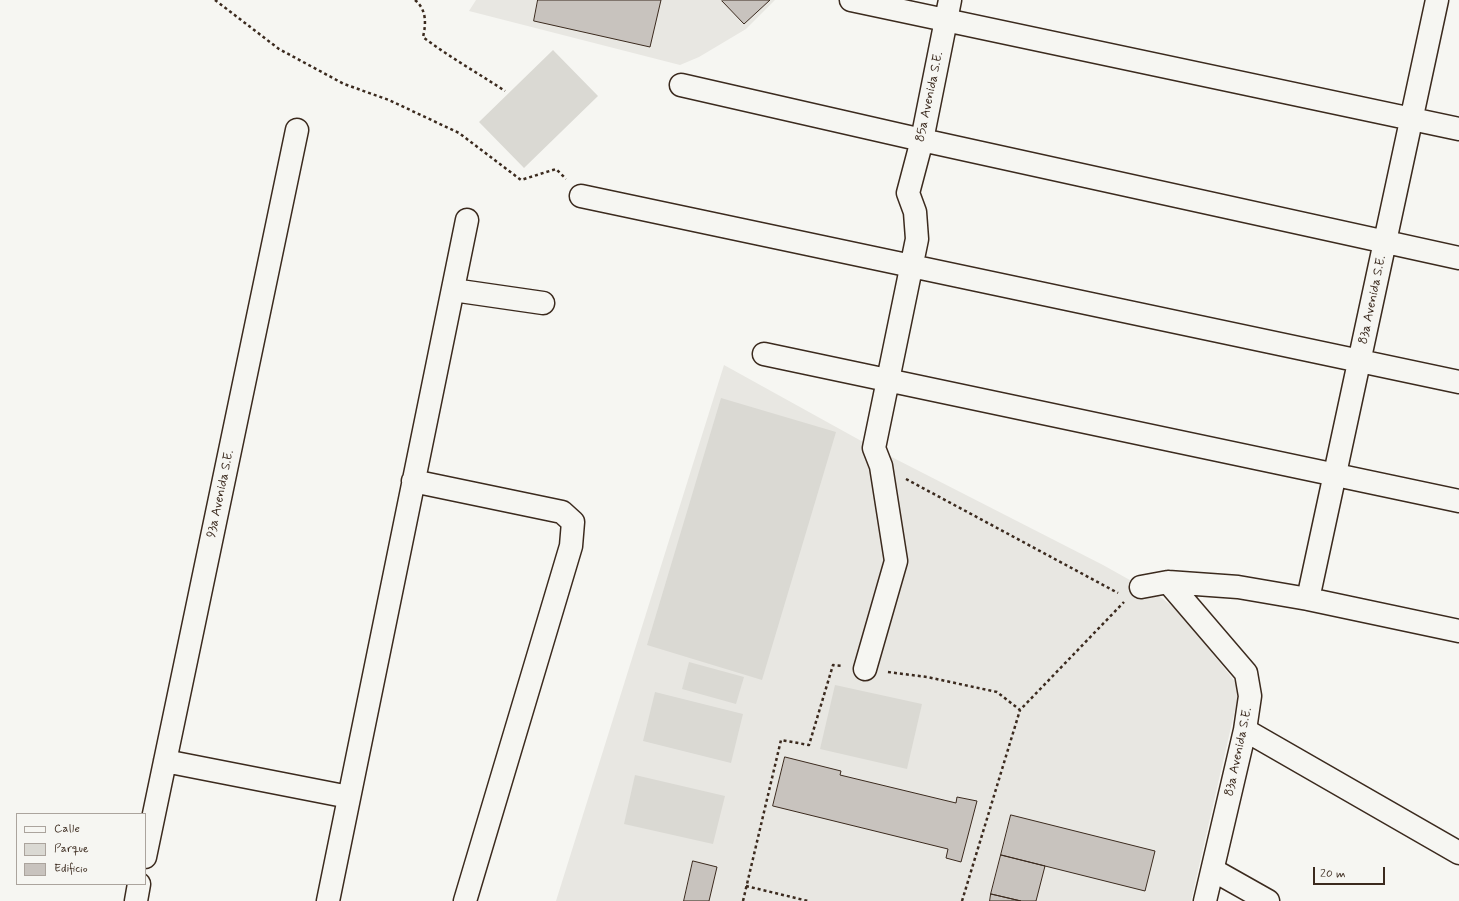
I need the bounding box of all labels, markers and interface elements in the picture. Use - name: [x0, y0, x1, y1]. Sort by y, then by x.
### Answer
- street label: 85a Avenida S.E.: [913, 50, 947, 144]
- street label: 83a Avenida S.E.: [1356, 254, 1390, 346]
- street label: 93a Avenida S.E.: [204, 449, 238, 539]
- street label: 83a Avenida S.E.: [1222, 706, 1256, 798]
- legend: [16, 813, 146, 885]
- text: Calle: [54, 821, 80, 837]
- text: Parque: [54, 841, 89, 857]
- scale bar: [1315, 859, 1387, 885]
- text: Edificio: [54, 861, 88, 877]
- text: 20 m: [1320, 866, 1346, 882]

